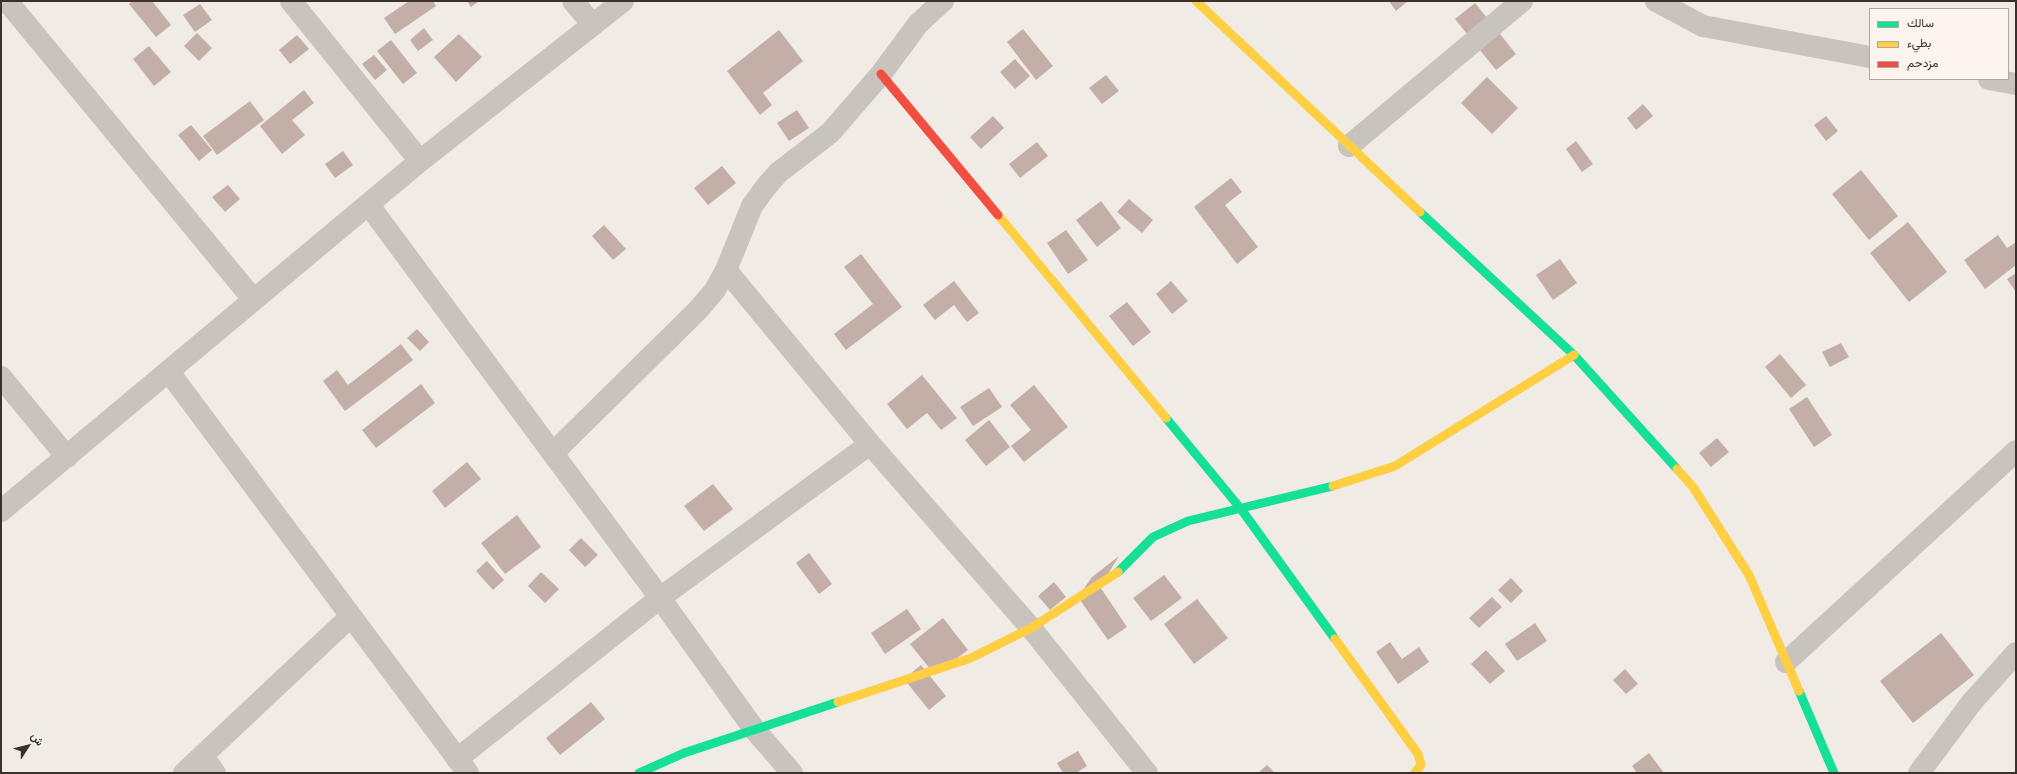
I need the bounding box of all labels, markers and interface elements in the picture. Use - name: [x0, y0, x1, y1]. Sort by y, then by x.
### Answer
- legend: [1869, 8, 2009, 80]
- text: سالك: [1907, 16, 1934, 30]
- text: بطيء: [1907, 36, 1931, 50]
- text: مزدحم: [1907, 56, 1938, 70]
- north arrow: [8, 726, 48, 766]
- text: ش: [29, 730, 46, 748]

